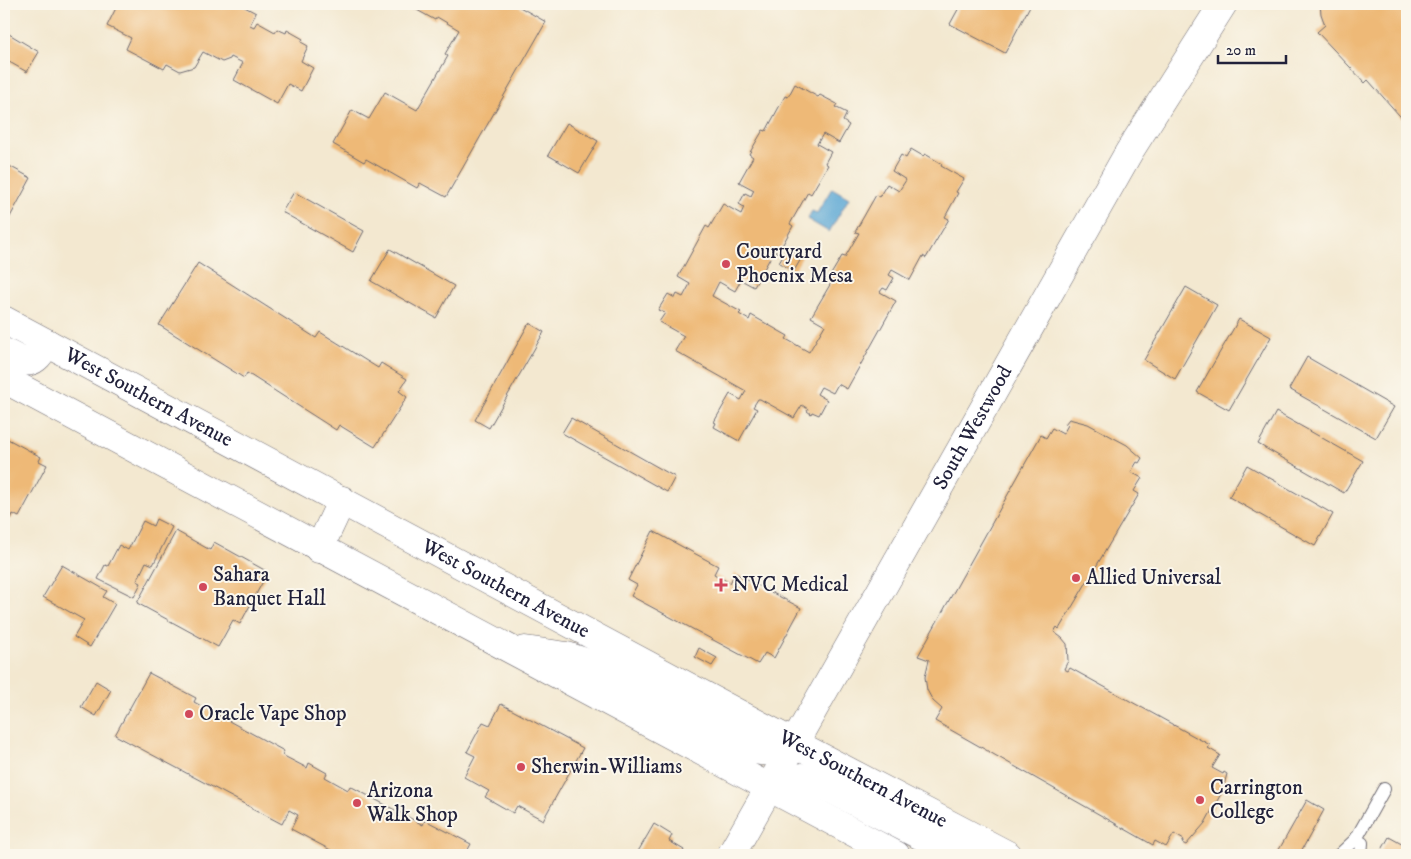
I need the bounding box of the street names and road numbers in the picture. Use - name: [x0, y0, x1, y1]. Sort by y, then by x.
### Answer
- street label: West Southern Avenue: [59, 341, 237, 453]
- street label: South Westwood: [927, 361, 1019, 494]
- street label: West Southern Avenue: [416, 533, 594, 644]
- street label: West Southern Avenue: [773, 724, 952, 834]

